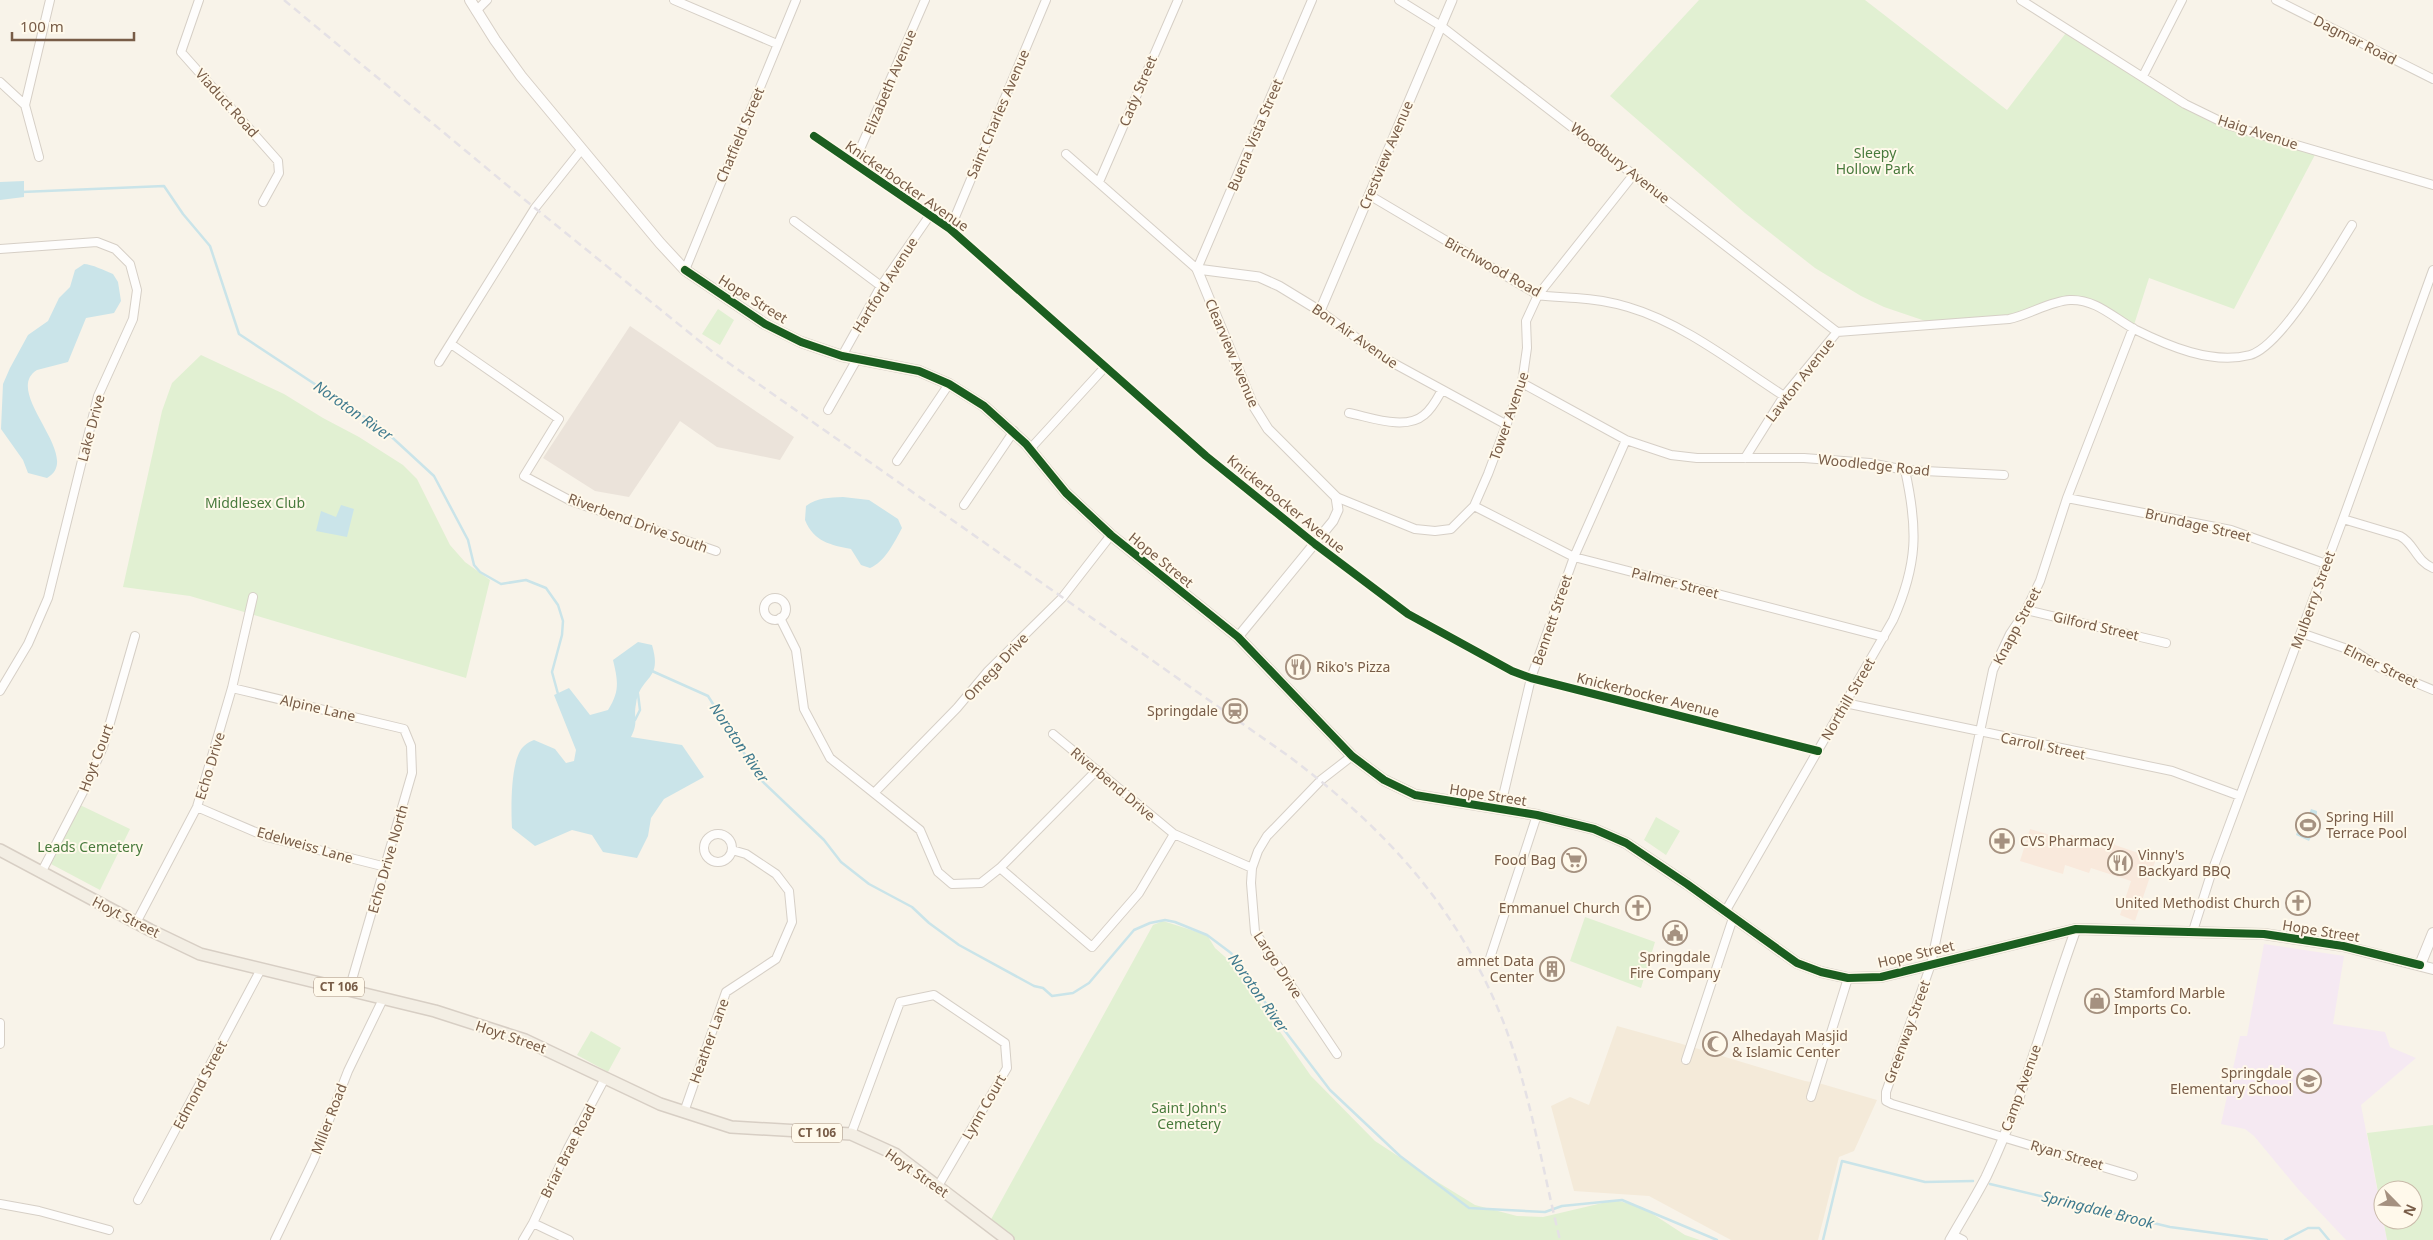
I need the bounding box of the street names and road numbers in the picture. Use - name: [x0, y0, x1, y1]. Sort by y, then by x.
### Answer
- street label: Dagmar Road: [2311, 11, 2400, 69]
- street label: Elizabeth Avenue: [859, 26, 920, 137]
- street label: Saint Charles Avenue: [962, 46, 1033, 181]
- street label: Cady Street: [1114, 52, 1161, 129]
- street label: Viaduct Road: [191, 64, 263, 141]
- street label: Buena Vista Street: [1222, 76, 1287, 194]
- street label: Chatfield Street: [711, 84, 768, 185]
- street label: Crestview Avenue: [1354, 98, 1417, 212]
- street label: Haig Avenue: [2216, 110, 2301, 153]
- street label: Woodbury Avenue: [1567, 118, 1674, 207]
- street label: Knickerbocker Avenue: [842, 136, 973, 235]
- street label: Birchwood Road: [1442, 232, 1545, 301]
- street label: Hartford Avenue: [848, 233, 922, 336]
- street label: Hope Street: [715, 270, 791, 327]
- street label: Clearview Avenue: [1201, 296, 1264, 410]
- street label: Bon Air Avenue: [1308, 299, 1402, 372]
- street label: Lawton Avenue: [1761, 334, 1838, 425]
- street label: Tower Avenue: [1484, 369, 1533, 463]
- street label: Lake Drive: [72, 392, 109, 464]
- street label: Woodledge Road: [1817, 449, 1931, 480]
- street label: Knickerbocker Avenue: [1223, 450, 1349, 557]
- street label: Riverbend Drive South: [566, 488, 711, 557]
- street label: Brundage Street: [2143, 503, 2253, 546]
- street label: Hope Street: [1125, 528, 1198, 592]
- street label: Mulberry Street: [2286, 548, 2339, 651]
- street label: Palmer Street: [1629, 562, 1721, 603]
- street label: Bennett Street: [1527, 572, 1576, 668]
- street label: Knapp Street: [1988, 584, 2045, 668]
- street label: Gilford Street: [2051, 606, 2141, 645]
- street label: Omega Drive: [959, 628, 1032, 705]
- street label: Elmer Street: [2341, 639, 2422, 692]
- street label: Northill Street: [1816, 654, 1879, 743]
- street label: Knickerbocker Avenue: [1575, 668, 1722, 721]
- street label: Alpine Lane: [279, 690, 358, 725]
- street label: Hoyt Court: [74, 721, 117, 794]
- street label: Carroll Street: [1999, 727, 2087, 764]
- street label: Echo Drive: [190, 730, 229, 802]
- street label: Riverbend Drive: [1067, 743, 1160, 825]
- street label: Hope Street: [1448, 779, 1528, 810]
- street label: Echo Drive North: [363, 802, 412, 915]
- street label: Edelweiss Lane: [255, 822, 356, 867]
- street label: Hoyt Street: [89, 891, 163, 942]
- street label: Hope Street: [2281, 915, 2361, 946]
- street label: Largo Drive: [1250, 928, 1307, 1002]
- street label: Hope Street: [1876, 935, 1956, 972]
- street label: Greenway Street: [1879, 977, 1934, 1086]
- road number: CT 106: [314, 978, 364, 996]
- street label: Heather Lane: [684, 996, 733, 1086]
- street label: Hoyt Street: [473, 1016, 549, 1057]
- street label: Edmond Street: [168, 1037, 231, 1132]
- street label: Camp Avenue: [1996, 1042, 2045, 1134]
- street label: Lynn Court: [957, 1071, 1010, 1143]
- street label: Miller Road: [306, 1081, 351, 1157]
- street label: Briar Brae Road: [536, 1100, 599, 1201]
- road number: CT 106: [792, 1124, 842, 1142]
- street label: Ryan Street: [2028, 1135, 2106, 1174]
- street label: Hoyt Street: [882, 1144, 953, 1201]

